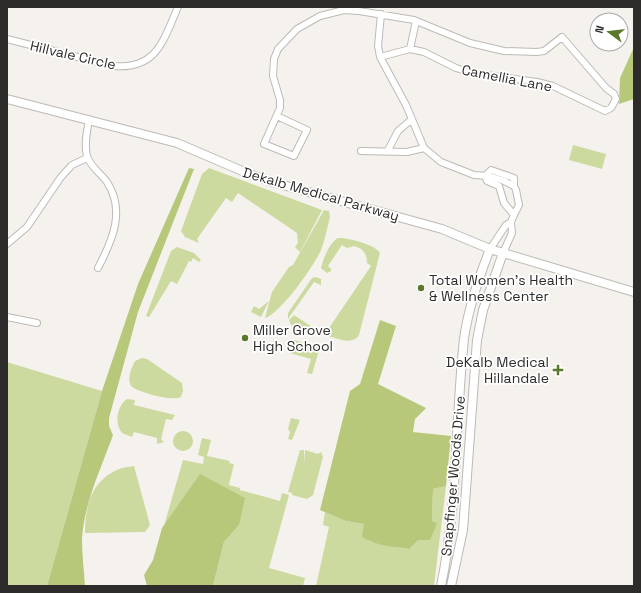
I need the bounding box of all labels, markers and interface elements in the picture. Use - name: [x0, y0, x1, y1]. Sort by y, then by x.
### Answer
- north arrow: [589, 12, 629, 52]
- text: N: [592, 24, 607, 35]
- street label: Hillvale Circle: [28, 36, 118, 74]
- street label: Camellia Lane: [460, 60, 554, 96]
- street label: Dekalb Medical Parkway: [241, 163, 401, 225]
- place label: Total Women’s Health & Wellness Center: [429, 271, 573, 305]
- marker: Total Women’s Health & Wellness Center: [416, 283, 426, 293]
- place label: Miller Grove High School: [253, 321, 333, 355]
- marker: Miller Grove High School: [240, 333, 250, 343]
- place label: DeKalb Medical Hillandale: [446, 353, 549, 387]
- marker: DeKalb Medical Hillandale: [552, 364, 564, 376]
- street label: Snapfinger Woods Drive: [437, 395, 469, 557]

